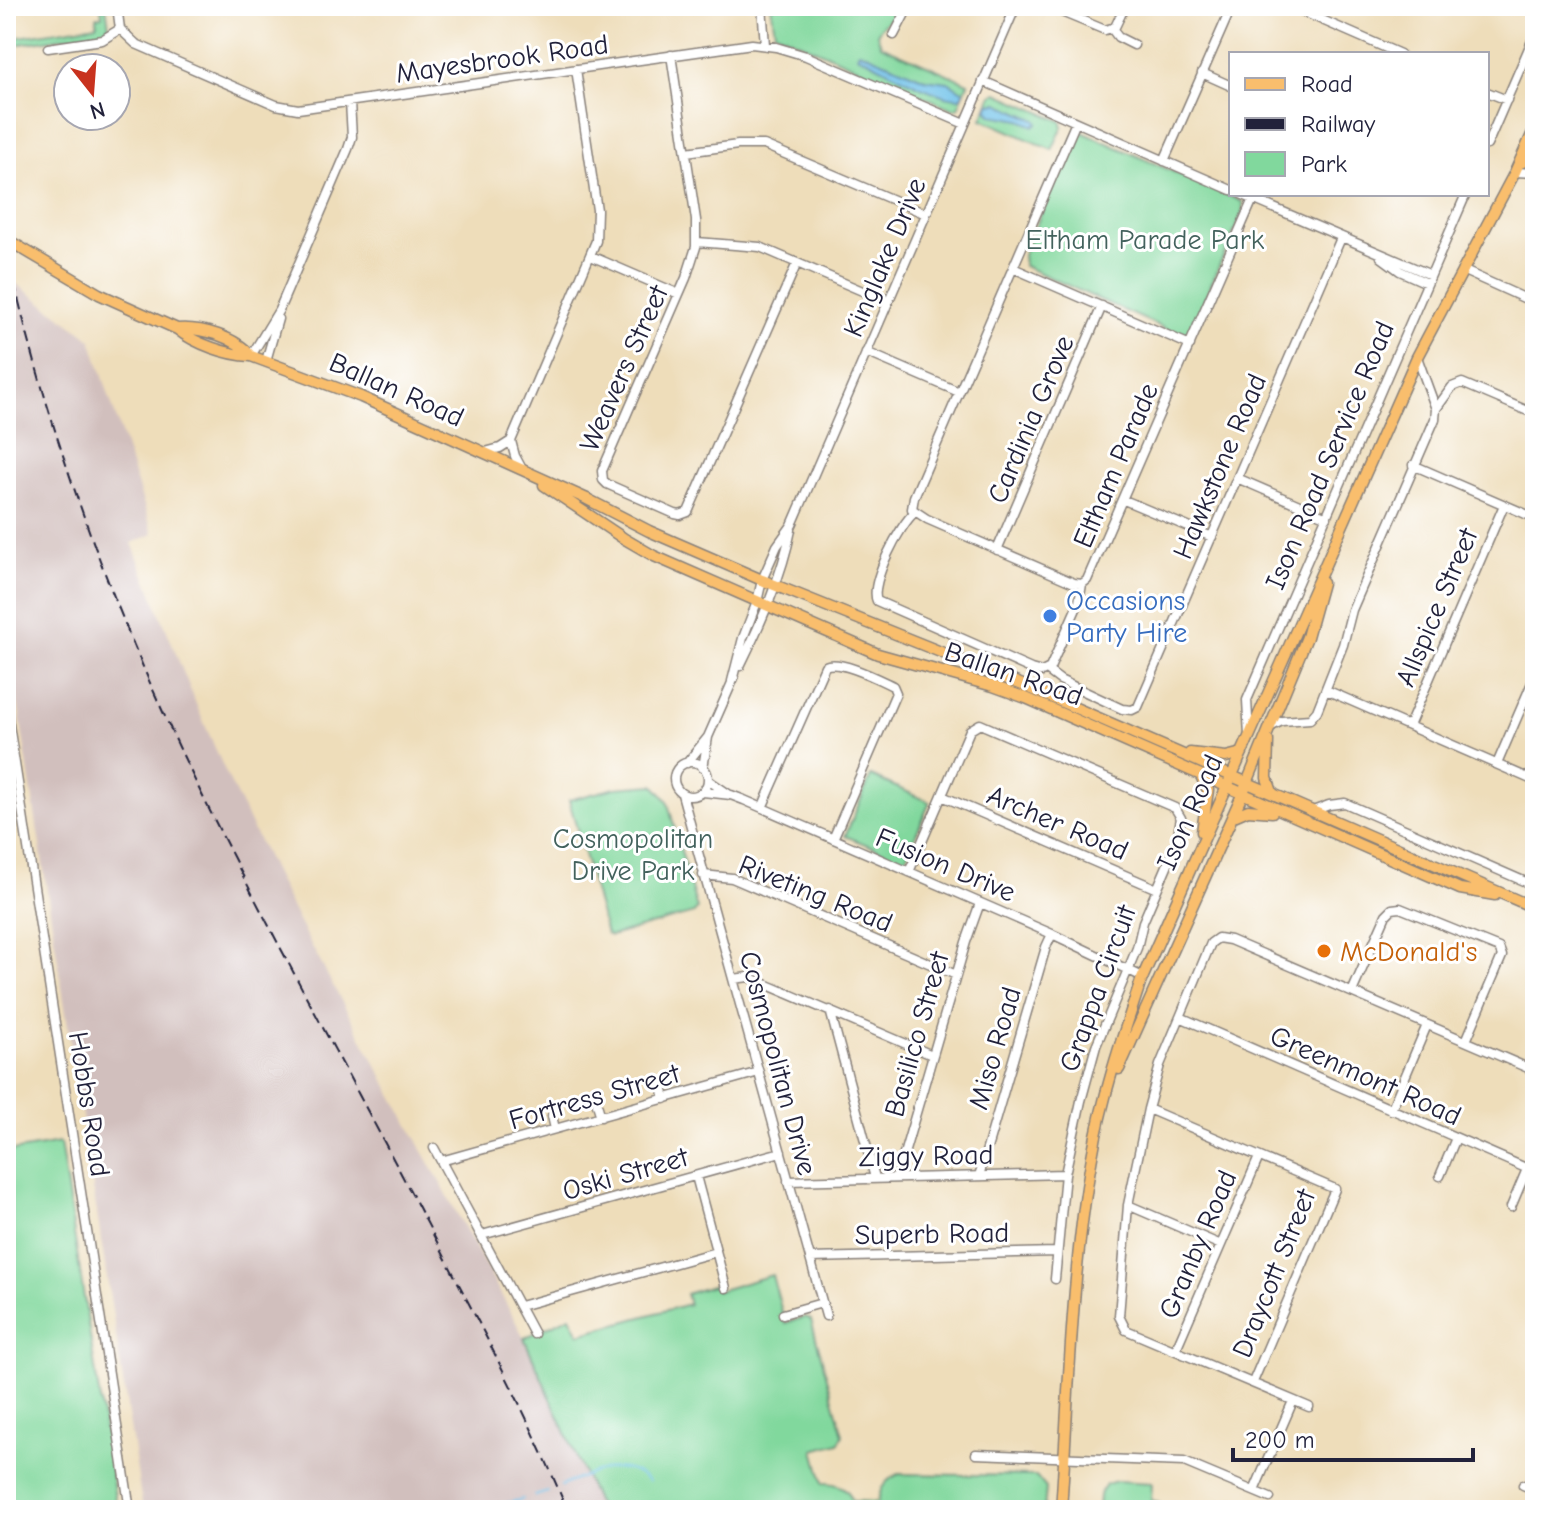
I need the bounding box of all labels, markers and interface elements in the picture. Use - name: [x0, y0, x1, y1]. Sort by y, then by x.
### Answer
- street label: Mayesbrook Road: [394, 28, 610, 90]
- north arrow: [52, 52, 132, 132]
- legend: [1229, 52, 1489, 196]
- text: Road: [1301, 70, 1353, 98]
- text: N: [87, 96, 108, 125]
- text: Railway: [1301, 110, 1375, 138]
- text: Park: [1301, 150, 1347, 178]
- street label: Kinglake Drive: [837, 173, 933, 342]
- park label: Eltham Parade Park: [1026, 224, 1265, 256]
- street label: Weavers Street: [573, 280, 675, 456]
- street label: Ison Road Service Road: [1259, 317, 1401, 594]
- street label: Cardinia Grove: [981, 331, 1081, 508]
- street label: Ballan Road: [324, 346, 469, 434]
- street label: Hawkstone Road: [1167, 369, 1273, 564]
- street label: Eltham Parade: [1067, 378, 1165, 553]
- street label: Allspice Street: [1389, 523, 1485, 691]
- place label: Occasions Party Hire: [1066, 585, 1187, 649]
- marker: Occasions Party Hire: [1041, 607, 1059, 625]
- street label: Ballan Road: [940, 635, 1087, 712]
- street label: Ison Road: [1150, 750, 1229, 875]
- street label: Archer Road: [982, 779, 1133, 867]
- street label: Fusion Drive: [871, 821, 1020, 909]
- park label: Cosmopolitan Drive Park: [553, 823, 713, 887]
- street label: Riveting Road: [734, 849, 897, 939]
- street label: Grappa Circuit: [1053, 900, 1143, 1076]
- place label: McDonald's: [1340, 936, 1477, 968]
- marker: McDonald's: [1315, 942, 1333, 960]
- street label: Basilico Street: [878, 947, 956, 1120]
- street label: Cosmopolitan Drive: [733, 948, 823, 1179]
- street label: Miso Road: [962, 983, 1028, 1113]
- street label: Greenmont Road: [1265, 1020, 1466, 1132]
- street label: Hobbs Road: [62, 1029, 116, 1179]
- street label: Fortress Street: [505, 1057, 684, 1137]
- street label: Ziggy Road: [858, 1139, 994, 1173]
- street label: Oski Street: [559, 1141, 693, 1207]
- street label: Granby Road: [1152, 1166, 1243, 1323]
- street label: Draycott Street: [1226, 1184, 1323, 1362]
- street label: Superb Road: [854, 1217, 1010, 1251]
- scale bar: [1233, 1412, 1473, 1462]
- text: 200 m: [1245, 1426, 1315, 1454]

